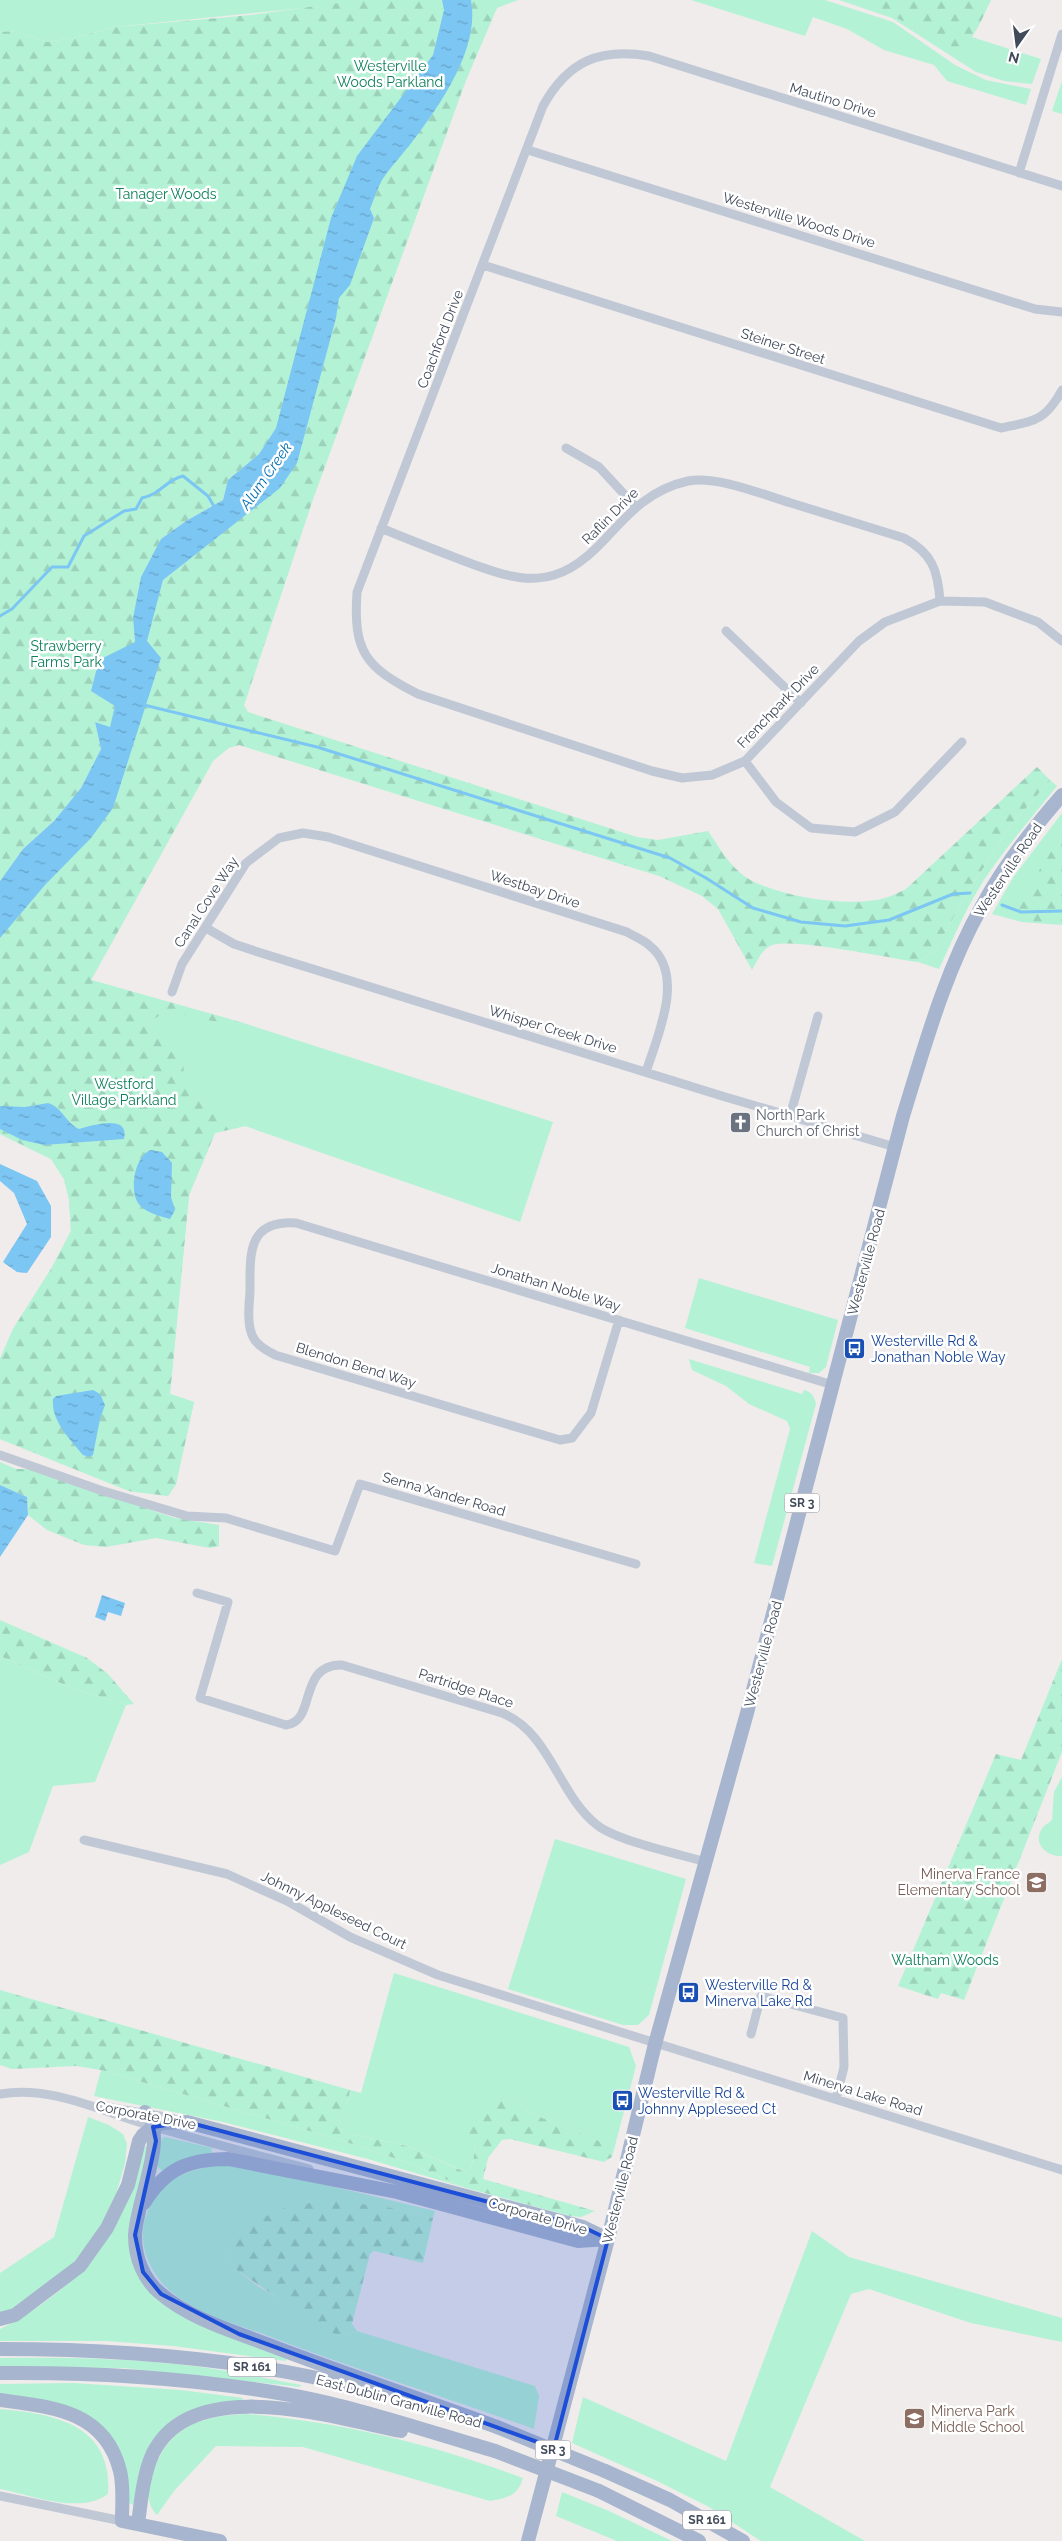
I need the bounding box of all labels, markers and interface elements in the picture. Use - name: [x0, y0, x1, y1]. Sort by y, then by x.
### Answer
- north arrow: [992, 20, 1042, 70]
- text: N: [1007, 49, 1021, 67]
- park label: Westerville Woods Parkland: [337, 58, 443, 90]
- street label: Mautino Drive: [788, 79, 878, 121]
- park label: Tanager Woods: [116, 186, 217, 202]
- street label: Westerville Woods Drive: [721, 189, 877, 251]
- street label: Coachford Drive: [414, 287, 466, 391]
- street label: Steiner Street: [739, 325, 827, 367]
- water label: Alum Creek: [236, 439, 296, 514]
- street label: Raflin Drive: [579, 485, 641, 547]
- park label: Strawberry Farms Park: [30, 638, 102, 670]
- street label: Frenchpark Drive: [734, 661, 822, 751]
- street label: Westerville Road: [971, 820, 1045, 920]
- street label: Canal Cove Way: [171, 853, 242, 950]
- street label: Westbay Drive: [488, 867, 582, 911]
- street label: Whisper Creek Drive: [487, 1002, 619, 1056]
- park label: Westford Village Parkland: [71, 1076, 177, 1108]
- place label: North Park Church of Christ: [756, 1107, 860, 1139]
- church icon: North Park Church of Christ: [728, 1111, 752, 1135]
- street label: Westerville Road: [844, 1207, 888, 1317]
- street label: Jonathan Noble Way: [489, 1260, 623, 1314]
- place label: Westerville Rd & Jonathan Noble Way: [871, 1333, 1006, 1365]
- bus stop icon: Westerville Rd & Jonathan Noble Way: [843, 1337, 867, 1361]
- street label: Blendon Bend Way: [294, 1339, 418, 1391]
- street label: Senna Xander Road: [381, 1469, 507, 1519]
- road number: SR 3: [784, 1494, 820, 1512]
- street label: Westerville Road: [741, 1599, 785, 1709]
- street label: Partridge Place: [416, 1665, 516, 1711]
- place label: Minerva France Elementary School: [897, 1866, 1020, 1898]
- street label: Johnny Appleseed Court: [259, 1868, 410, 1952]
- school or university icon: Minerva France Elementary School: [1024, 1870, 1048, 1894]
- park label: Waltham Woods: [891, 1952, 999, 1968]
- place label: Westerville Rd & Minerva Lake Rd: [705, 1977, 813, 2009]
- bus stop icon: Westerville Rd & Minerva Lake Rd: [677, 1981, 701, 2005]
- street label: Minerva Lake Road: [802, 2067, 924, 2119]
- place label: Westerville Rd & Johnny Appleseed Ct: [638, 2085, 776, 2117]
- bus stop icon: Westerville Rd & Johnny Appleseed Ct: [610, 2089, 634, 2113]
- street label: Corporate Drive: [94, 2097, 198, 2133]
- street label: Westerville Road: [599, 2135, 641, 2245]
- street label: Corporate Drive: [487, 2194, 589, 2238]
- road number: SR 161: [228, 2358, 276, 2376]
- street label: East Dublin Granville Road: [314, 2371, 484, 2431]
- place label: Minerva Park Middle School: [931, 2403, 1024, 2435]
- school or university icon: Minerva Park Middle School: [903, 2407, 927, 2431]
- road number: SR 3: [536, 2440, 570, 2460]
- road number: SR 161: [683, 2510, 731, 2530]

